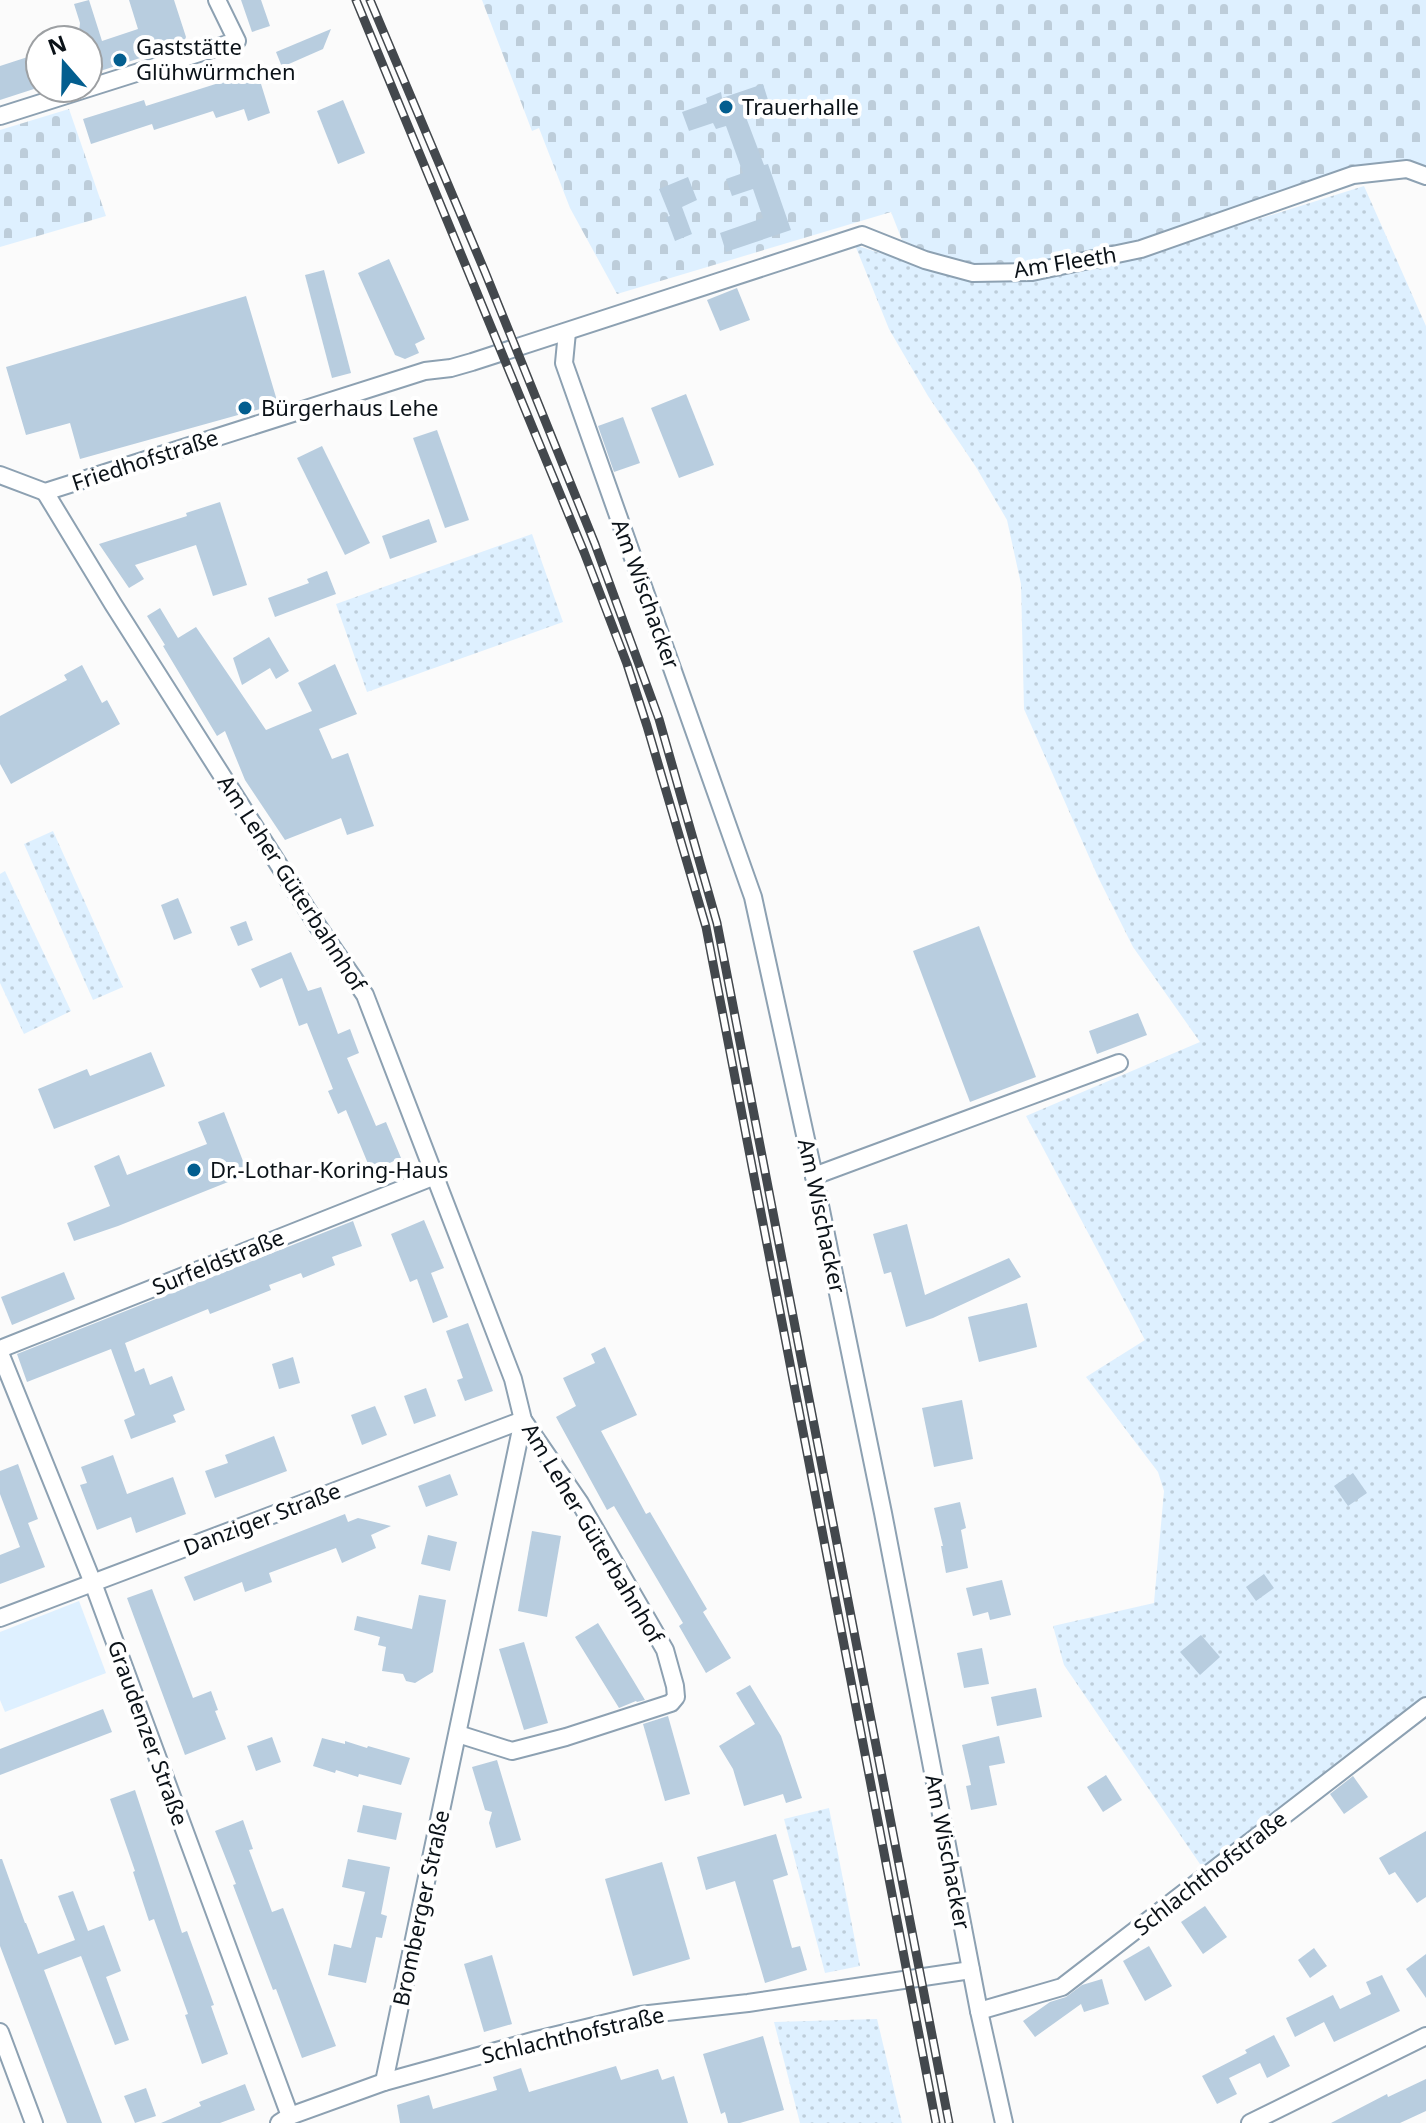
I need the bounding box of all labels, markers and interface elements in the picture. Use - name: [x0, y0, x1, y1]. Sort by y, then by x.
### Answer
- north arrow: [24, 24, 104, 104]
- text: N: [43, 27, 70, 61]
- place label: Gaststätte Glühwürmchen: [136, 31, 296, 86]
- marker: Gaststätte Glühwürmchen: [111, 51, 129, 69]
- place label: Trauerhalle: [742, 91, 859, 121]
- marker: Trauerhalle: [717, 98, 735, 116]
- street label: Am Fleeth: [1011, 238, 1118, 284]
- place label: Bürgerhaus Lehe: [261, 392, 439, 422]
- marker: Bürgerhaus Lehe: [236, 399, 254, 417]
- street label: Friedhofstraße: [68, 421, 222, 497]
- street label: Am Wischacker: [606, 515, 688, 673]
- street label: Am Leher Güterbahnhof: [212, 769, 375, 997]
- street label: Am Wischacker: [792, 1136, 854, 1296]
- place label: Dr.-Lothar-Koring-Haus: [210, 1154, 448, 1184]
- marker: Dr.-Lothar-Koring-Haus: [185, 1161, 203, 1179]
- street label: Surfeldstraße: [147, 1221, 288, 1301]
- street label: Am Leher Güterbahnhof: [516, 1417, 672, 1649]
- street label: Danziger Straße: [179, 1474, 345, 1562]
- street label: Graudenzer Straße: [101, 1636, 196, 1829]
- street label: Am Wischacker: [919, 1772, 979, 1932]
- street label: Schlachthofstraße: [1127, 1803, 1292, 1941]
- street label: Bromberger Straße: [385, 1807, 455, 2009]
- street label: Schlachthofstraße: [478, 1998, 667, 2070]

